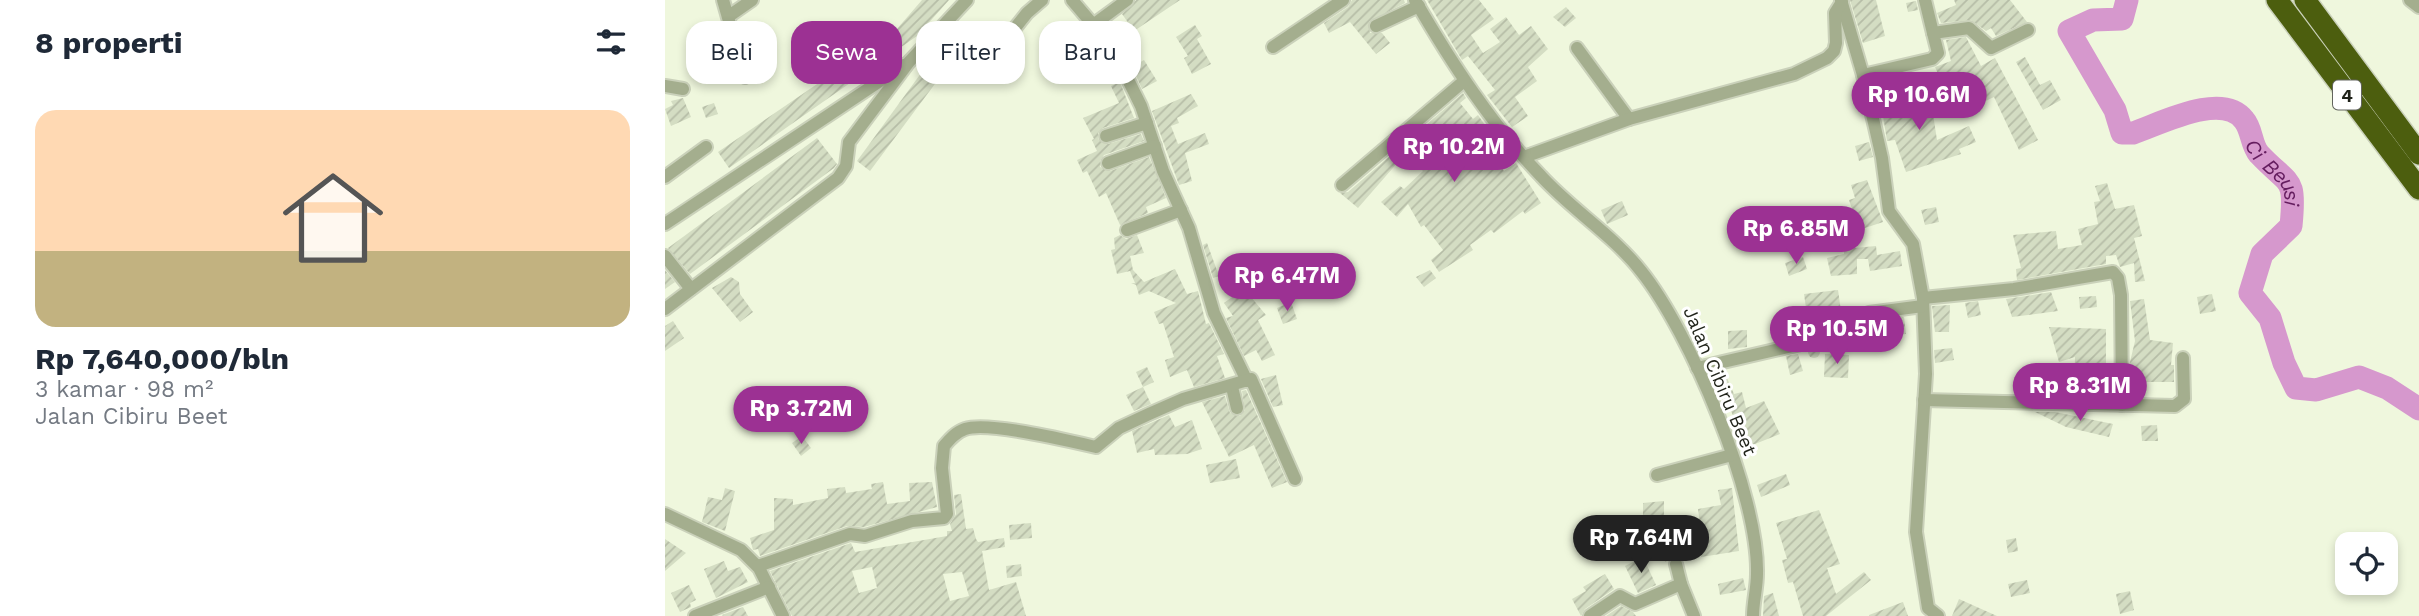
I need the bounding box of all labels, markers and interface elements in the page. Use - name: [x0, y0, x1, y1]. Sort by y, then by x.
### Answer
- chip: Beli: [686, 21, 777, 84]
- chip: Sewa: [791, 21, 902, 84]
- chip: Filter: [916, 21, 1025, 84]
- chip: Baru: [1039, 21, 1141, 84]
- icon: filters: [592, 23, 630, 61]
- text: 8 properti: [35, 25, 182, 60]
- pin: Rp 10.6M: [1847, 72, 1991, 132]
- road number: 4: [2333, 80, 2361, 110]
- text: Rp 10.6M: [1868, 81, 1970, 108]
- pin: Rp 10.2M: [1382, 124, 1526, 184]
- text: Rp 10.2M: [1403, 133, 1505, 160]
- water label: Ci Beusi: [2240, 135, 2305, 207]
- icon: home: [270, 155, 396, 281]
- pin: Rp 6.85M: [1724, 206, 1868, 266]
- text: Rp 6.85M: [1743, 215, 1849, 242]
- pin: Rp 6.47M: [1215, 254, 1359, 313]
- text: Rp 6.47M: [1234, 262, 1340, 289]
- street label: Jalan Cibiru Beet: [1678, 303, 1762, 459]
- pin: Rp 10.5M: [1765, 306, 1909, 366]
- text: Rp 10.5M: [1786, 315, 1888, 342]
- text: Rp 7,640,000/bln: [35, 341, 289, 376]
- pin: Rp 8.31M: [2008, 364, 2152, 423]
- text: Rp 8.31M: [2029, 372, 2131, 399]
- text: 3 kamar · 98 m²: [35, 376, 213, 403]
- pin: Rp 3.72M: [729, 386, 873, 446]
- text: Rp 3.72M: [749, 395, 853, 422]
- text: Jalan Cibiru Beet: [35, 403, 227, 430]
- pin: Rp 7.64M: [1569, 516, 1713, 575]
- text: Rp 7.64M: [1589, 524, 1693, 551]
- map controls: [2335, 532, 2398, 595]
- button: locate: [2335, 532, 2398, 595]

